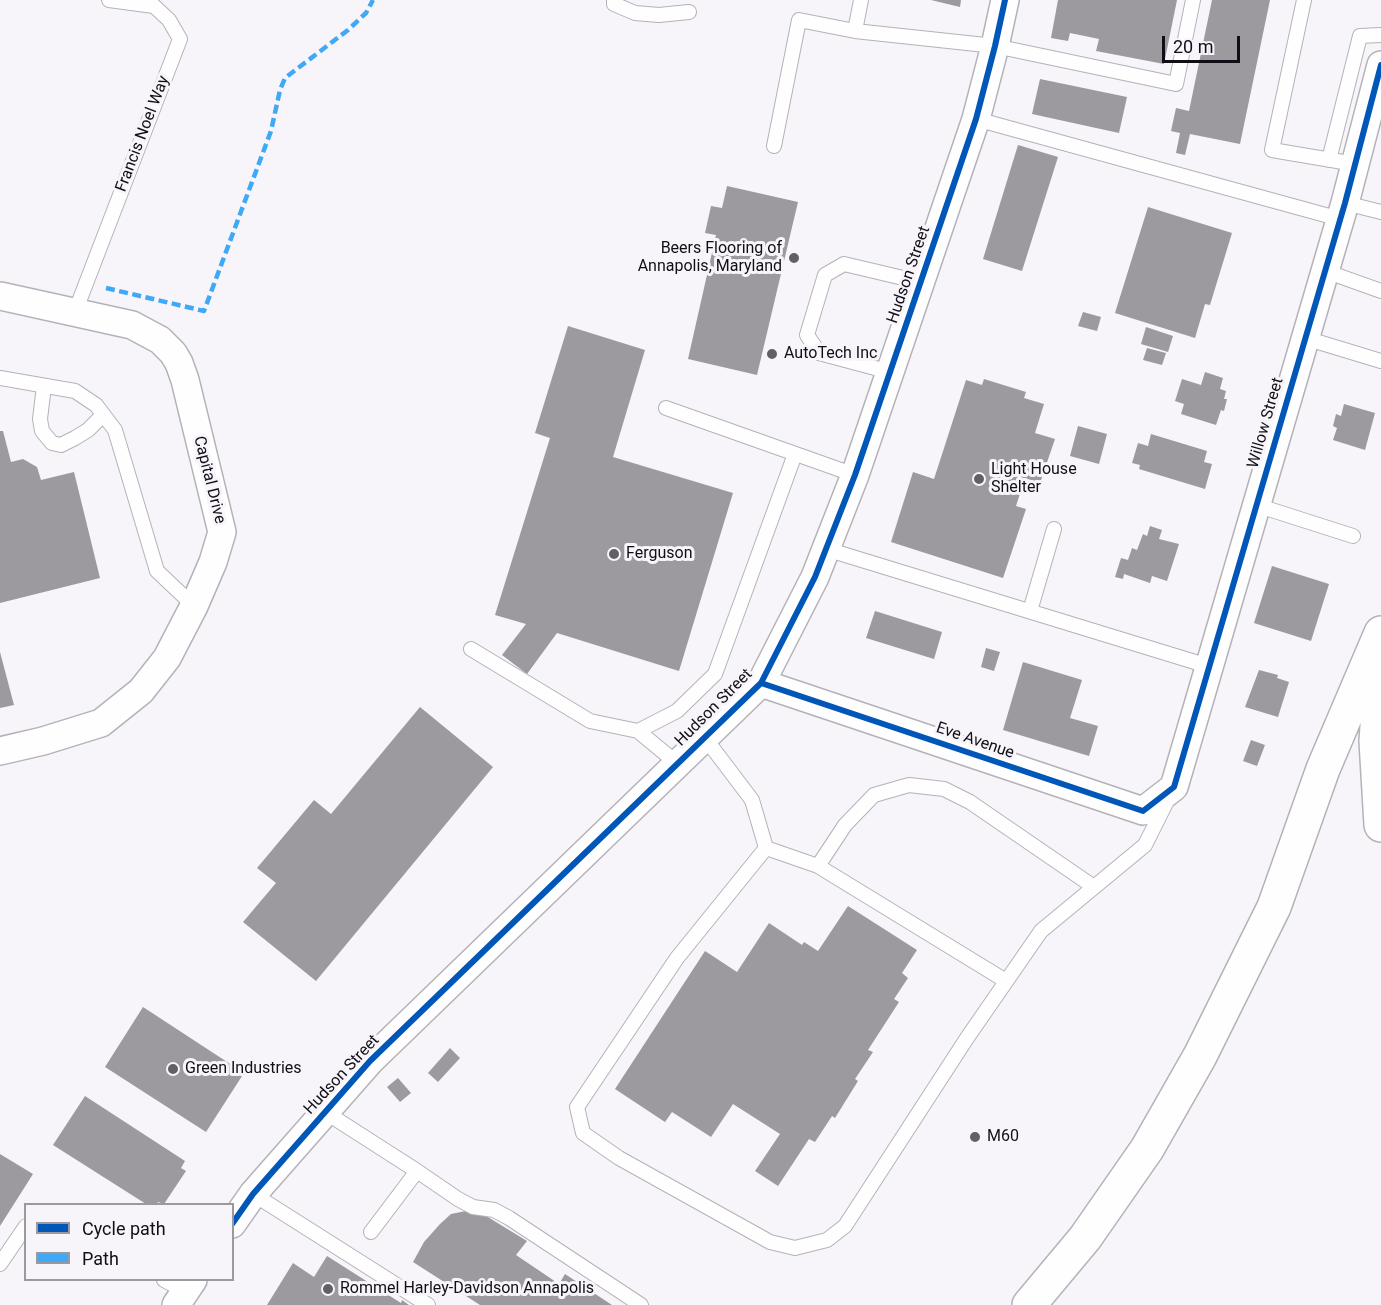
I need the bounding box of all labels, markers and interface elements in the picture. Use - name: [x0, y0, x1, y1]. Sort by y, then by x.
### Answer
- scale bar: [1165, 24, 1243, 62]
- text: 20 m: [1173, 36, 1213, 57]
- street label: Francis Noel Way: [112, 73, 174, 195]
- street label: Hudson Street: [883, 224, 935, 326]
- place label: Beers Flooring of Annapolis, Maryland: [638, 239, 782, 277]
- marker: Beers Flooring of Annapolis, Maryland: [787, 251, 801, 265]
- place label: AutoTech Inc: [784, 344, 877, 364]
- marker: AutoTech Inc: [765, 347, 779, 361]
- street label: Willow Street: [1244, 376, 1288, 470]
- street label: Capital Drive: [189, 434, 229, 526]
- place label: Light House Shelter: [991, 460, 1077, 498]
- marker: Light House Shelter: [972, 472, 986, 486]
- place label: Ferguson: [626, 544, 692, 564]
- marker: Ferguson: [607, 547, 621, 561]
- street label: Hudson Street: [671, 665, 757, 751]
- street label: Eve Avenue: [933, 719, 1017, 763]
- street label: Hudson Street: [300, 1031, 384, 1119]
- place label: Green Industries: [185, 1059, 302, 1079]
- marker: Green Industries: [166, 1062, 180, 1076]
- place label: M60: [987, 1127, 1019, 1147]
- marker: M60: [968, 1130, 982, 1144]
- legend: [24, 1203, 234, 1281]
- text: Cycle path: [82, 1218, 166, 1239]
- text: Path: [82, 1248, 119, 1269]
- place label: Rommel Harley-Davidson Annapolis: [340, 1279, 594, 1299]
- marker: Rommel Harley-Davidson Annapolis: [321, 1282, 335, 1296]

